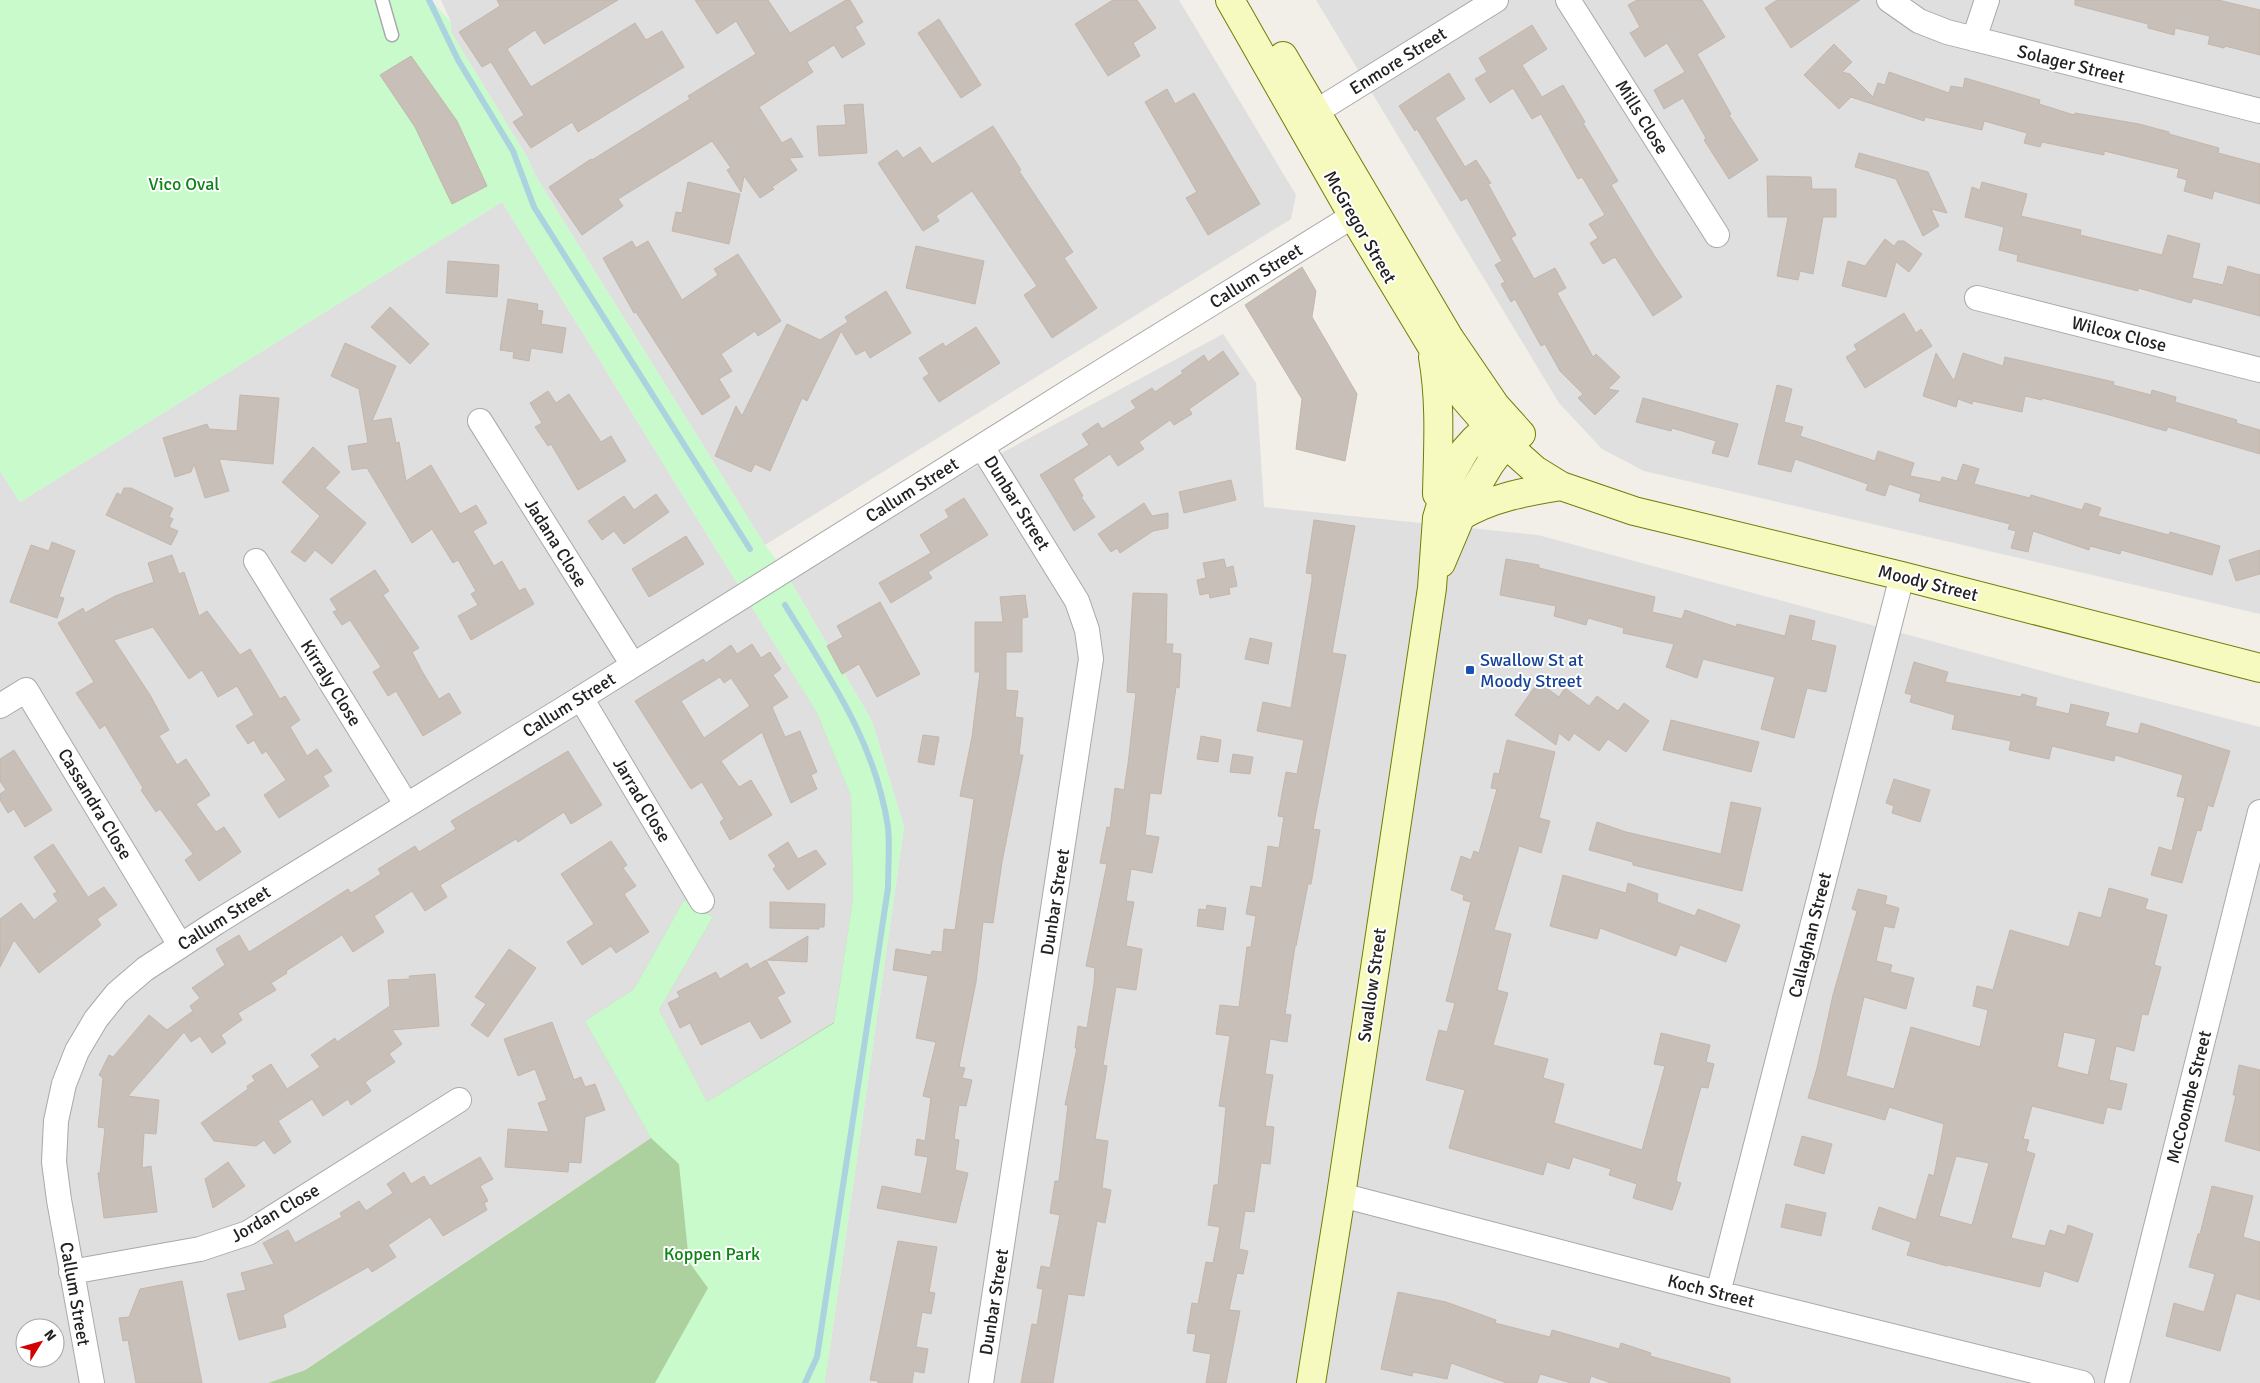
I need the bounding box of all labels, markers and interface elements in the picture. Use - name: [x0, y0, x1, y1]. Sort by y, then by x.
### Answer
- street label: Enmore Street: [1346, 23, 1450, 99]
- street label: Solager Street: [2015, 40, 2127, 88]
- street label: Mills Close: [1610, 76, 1674, 158]
- street label: McGregor Street: [1319, 167, 1401, 287]
- park label: Vico Oval: [148, 173, 220, 195]
- street label: Callum Street: [1206, 239, 1306, 313]
- street label: Wilcox Close: [2069, 312, 2169, 356]
- street label: Dunbar Street: [979, 452, 1055, 554]
- street label: Callum Street: [862, 453, 962, 527]
- street label: Jadana Close: [520, 495, 592, 591]
- street label: Moody Street: [1876, 560, 1980, 606]
- street label: Kirraly Close: [296, 636, 366, 730]
- place label: Swallow St at Moody Street: [1480, 649, 1583, 692]
- marker: Swallow St at Moody Street: [1464, 664, 1476, 676]
- street label: Callum Street: [519, 668, 619, 742]
- street label: Cassandra Close: [53, 744, 137, 864]
- street label: Jarrad Close: [608, 754, 676, 846]
- street label: Dunbar Street: [1036, 847, 1074, 957]
- street label: Callaghan Street: [1784, 870, 1836, 1000]
- street label: Callum Street: [174, 881, 274, 955]
- street label: Swallow Street: [1353, 927, 1391, 1043]
- street label: McCoombe Street: [2162, 1028, 2216, 1166]
- street label: Jordan Close: [227, 1179, 323, 1247]
- street label: Callum Street: [55, 1240, 95, 1348]
- park label: Koppen Park: [664, 1243, 760, 1265]
- street label: Dunbar Street: [975, 1247, 1013, 1357]
- street label: Koch Street: [1665, 1270, 1757, 1312]
- north arrow: [15, 1318, 65, 1368]
- text: N: [40, 1326, 60, 1344]

